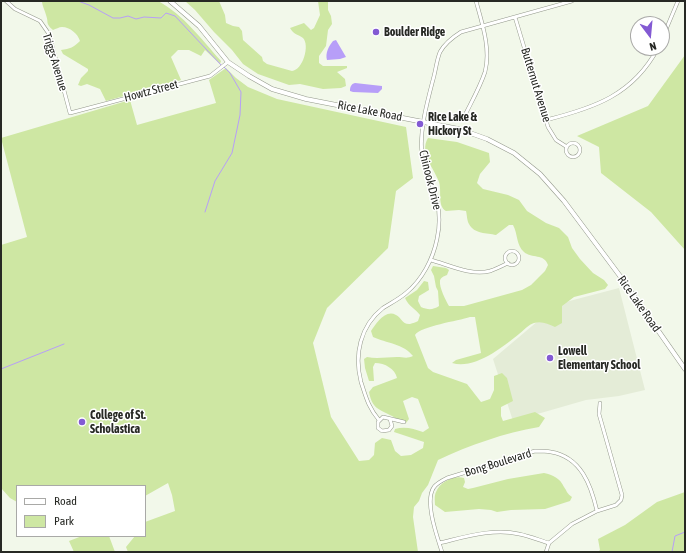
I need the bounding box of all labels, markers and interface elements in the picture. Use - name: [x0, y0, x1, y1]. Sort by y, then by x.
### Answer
- north arrow: [630, 16, 670, 56]
- place label: Boulder Ridge: [384, 25, 445, 39]
- marker: Boulder Ridge: [371, 27, 381, 37]
- street label: Triggs Avenue: [39, 31, 71, 93]
- text: N: [648, 40, 658, 53]
- street label: Butternut Avenue: [518, 46, 554, 124]
- street label: Howtz Street: [122, 77, 180, 105]
- street label: Rice Lake Road: [336, 98, 404, 124]
- place label: Rice Lake & Hickory St: [428, 110, 477, 138]
- marker: Rice Lake & Hickory St: [415, 119, 425, 129]
- street label: Chinook Drive: [416, 149, 444, 211]
- street label: Rice Lake Road: [614, 273, 664, 335]
- place label: Lowell Elementary School: [558, 344, 640, 372]
- marker: Lowell Elementary School: [545, 353, 555, 363]
- place label: College of St. Scholastica: [90, 408, 146, 436]
- marker: College of St. Scholastica: [77, 417, 87, 427]
- street label: Bong Boulevard: [463, 446, 533, 480]
- legend: [16, 485, 146, 537]
- text: Road: [54, 494, 77, 508]
- text: Park: [54, 514, 74, 528]

